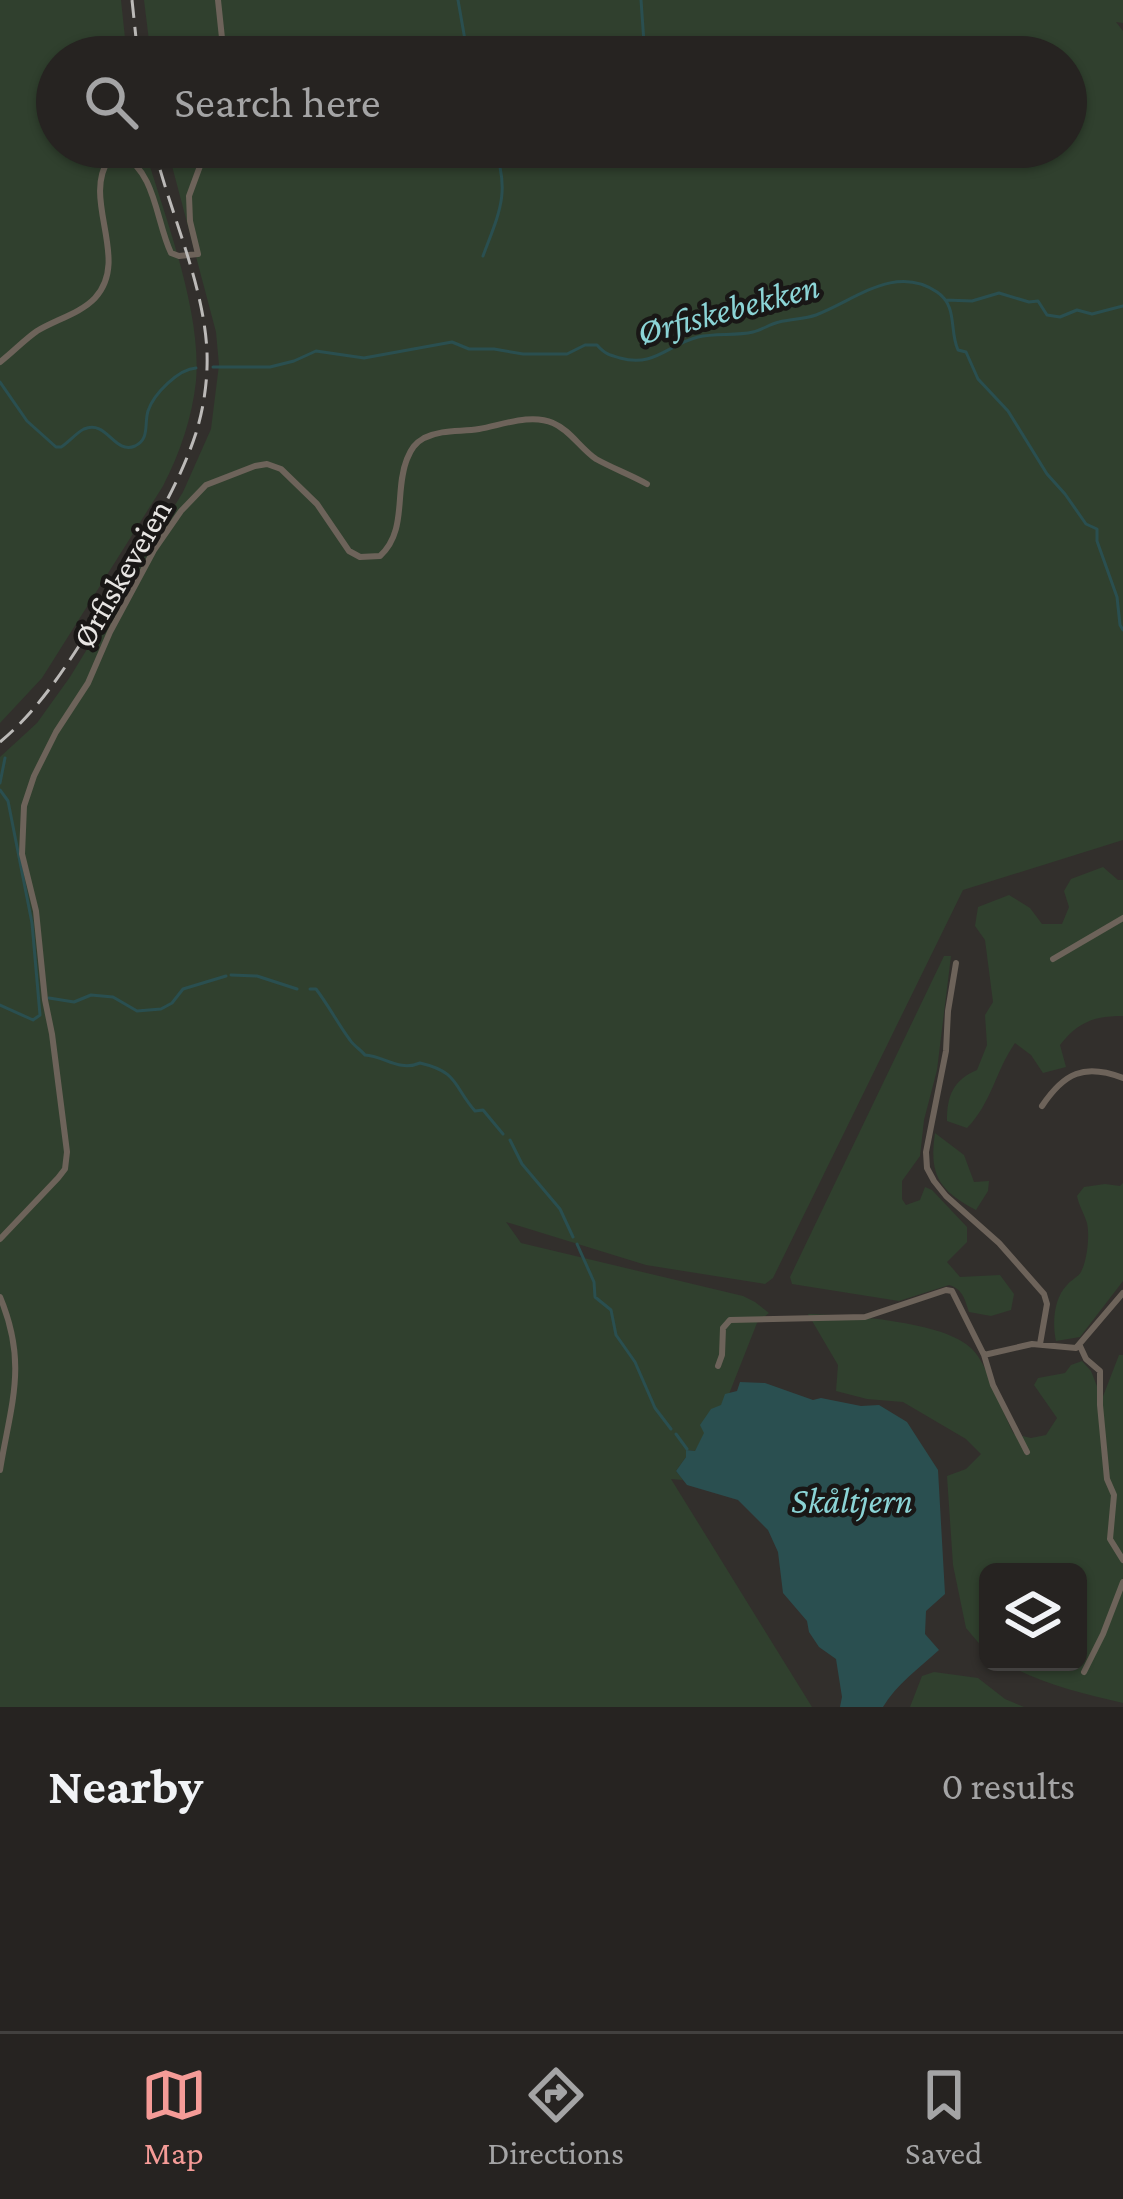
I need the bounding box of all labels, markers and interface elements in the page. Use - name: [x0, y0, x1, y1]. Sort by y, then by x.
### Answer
- search box: [36, 36, 1087, 168]
- icon: search: [78, 69, 144, 135]
- text: Search here: [174, 77, 381, 127]
- water label: Ørfiskebekken: [633, 265, 824, 352]
- street label: Ørfiskeveien: [64, 493, 179, 654]
- water label: Skåltjern: [791, 1481, 913, 1522]
- map controls: [979, 1563, 1087, 1671]
- button: layers: [979, 1563, 1087, 1671]
- text: Nearby: [48, 1757, 203, 1814]
- text: 0 results: [941, 1764, 1075, 1807]
- tab: Map: [141, 2062, 207, 2171]
- tab: Directions: [488, 2062, 624, 2171]
- tab: Saved: [905, 2062, 982, 2171]

